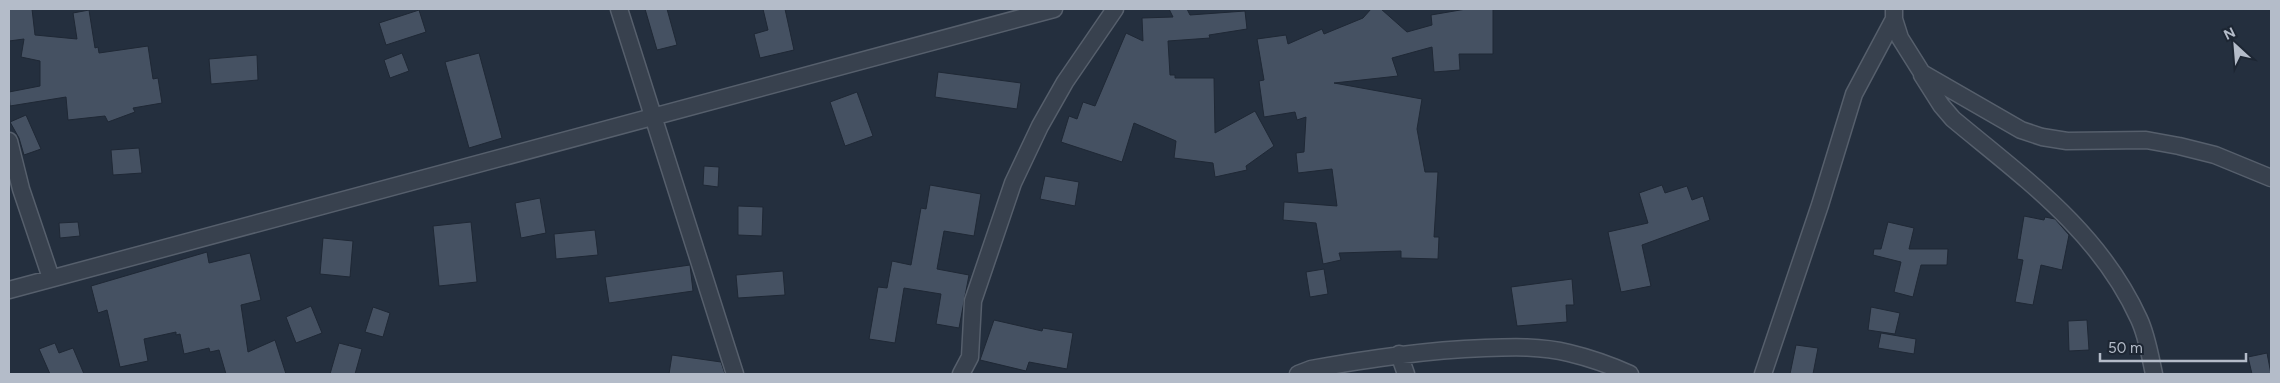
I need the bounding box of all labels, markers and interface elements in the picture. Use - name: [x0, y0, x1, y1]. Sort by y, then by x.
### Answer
- north arrow: [2210, 20, 2260, 70]
- text: N: [2221, 24, 2238, 44]
- scale bar: [2100, 330, 2246, 362]
- text: 50 m: [2108, 339, 2143, 357]

